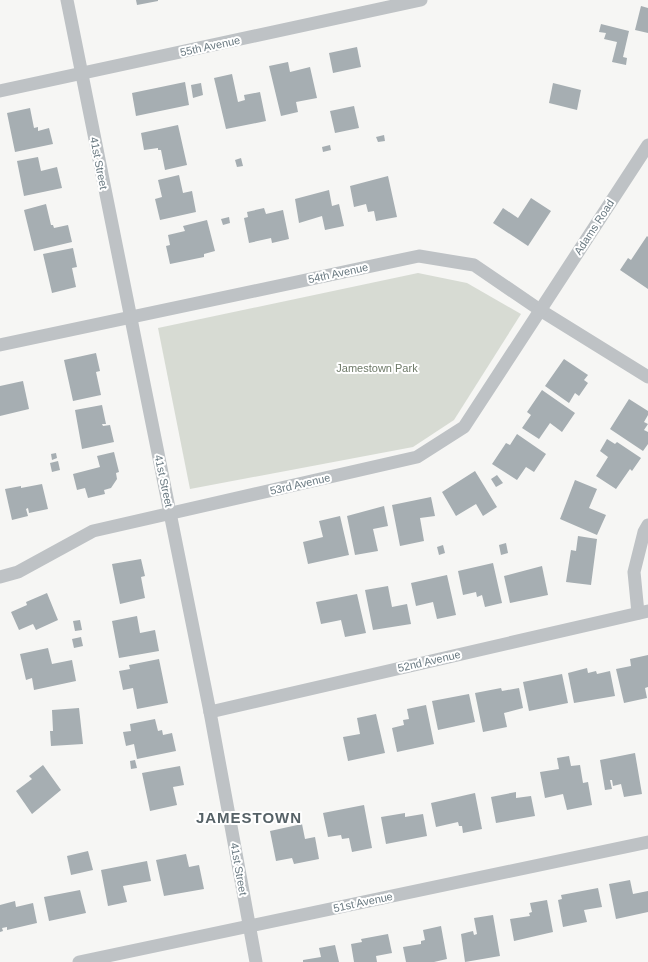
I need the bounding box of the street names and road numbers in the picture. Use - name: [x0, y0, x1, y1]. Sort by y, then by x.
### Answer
- street label: 55th Avenue: [179, 34, 241, 58]
- street label: 41st Street: [88, 136, 110, 190]
- street label: Adams Road: [572, 197, 616, 257]
- street label: 54th Avenue: [307, 261, 369, 285]
- street label: 41st Street: [153, 454, 175, 508]
- street label: 53rd Avenue: [269, 471, 331, 497]
- street label: 52nd Avenue: [396, 648, 462, 674]
- street label: 41st Street: [228, 842, 250, 896]
- street label: 51st Avenue: [332, 890, 394, 914]

